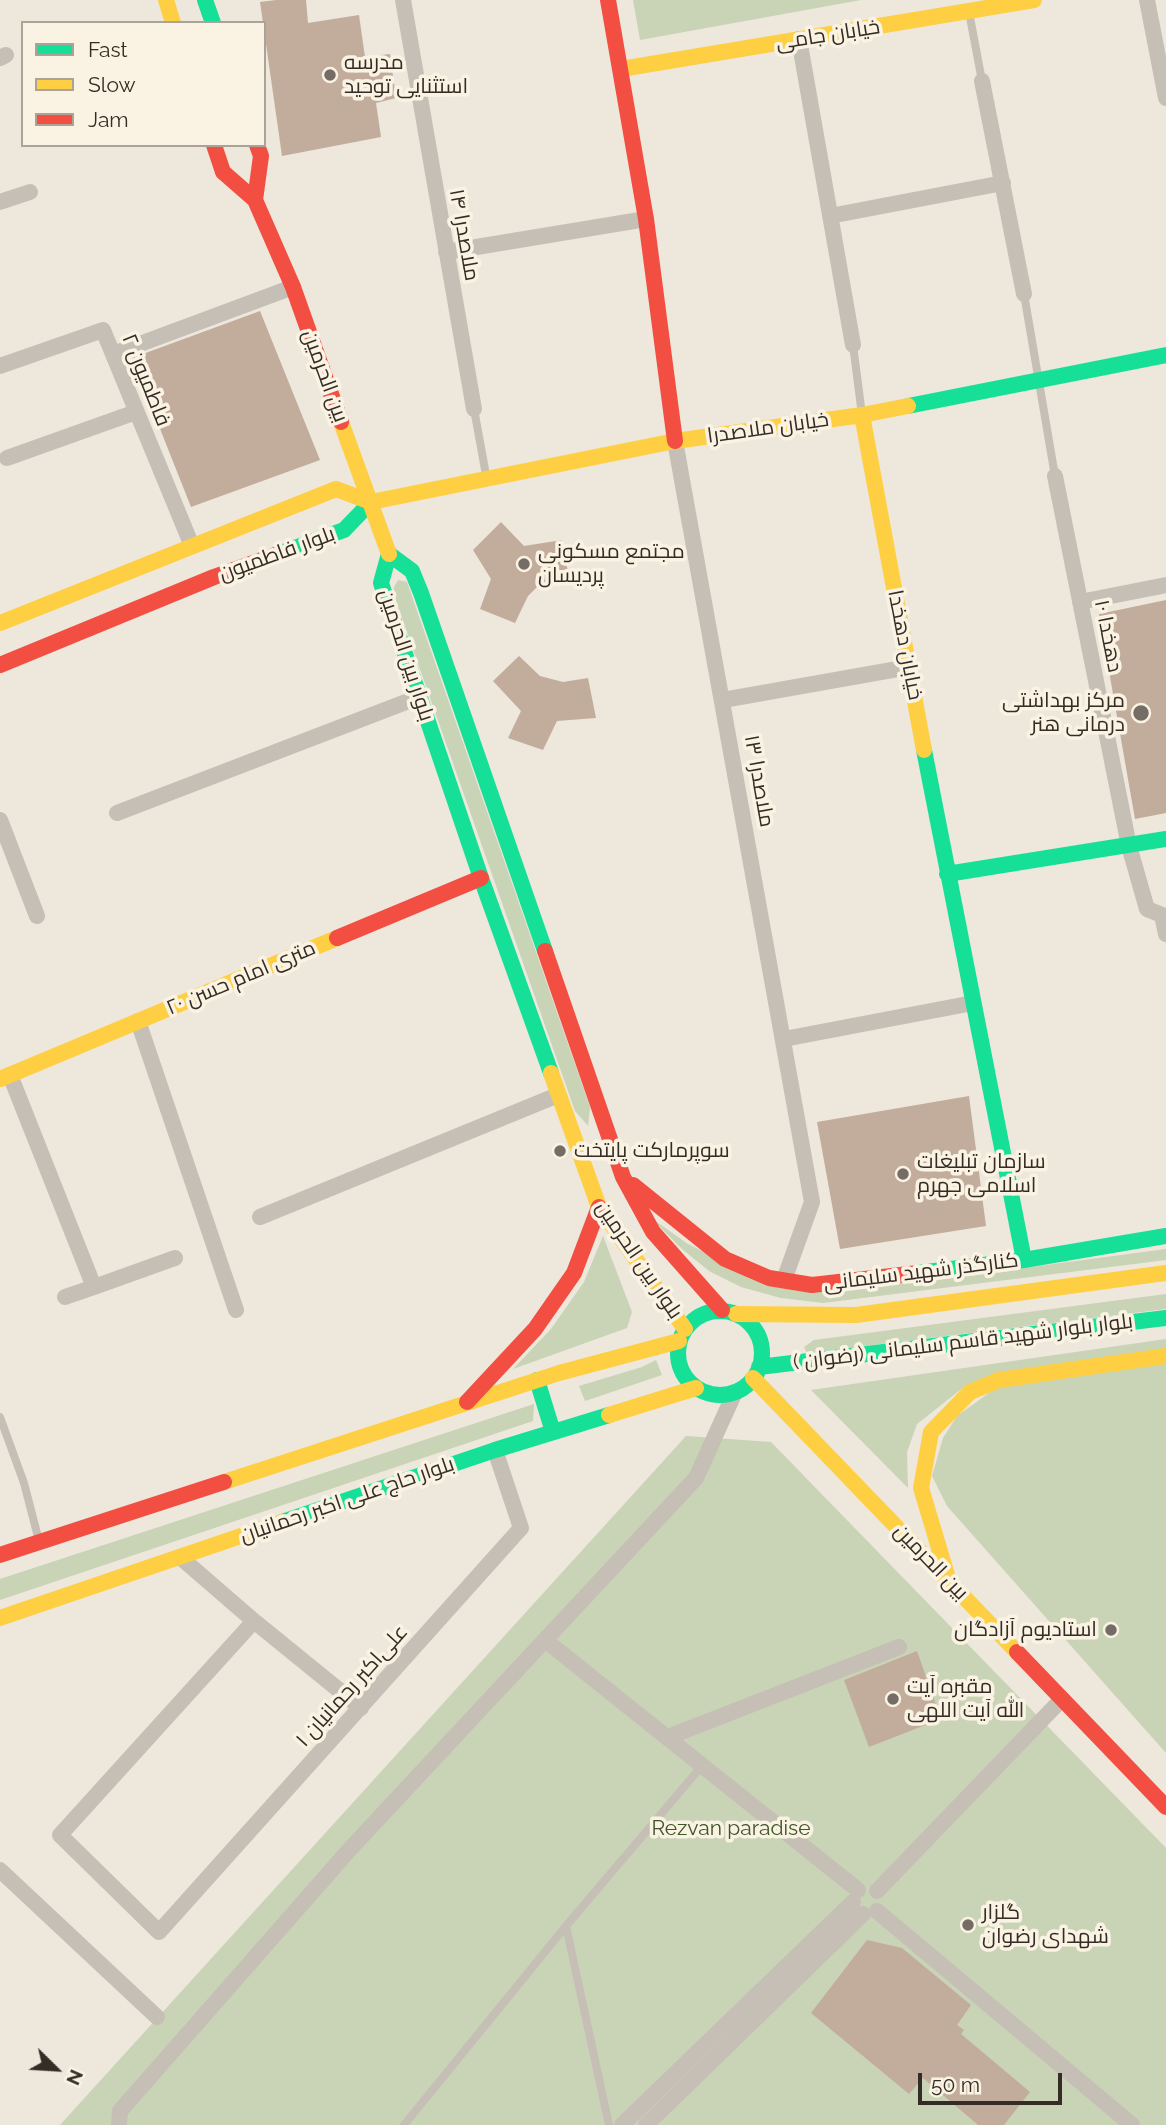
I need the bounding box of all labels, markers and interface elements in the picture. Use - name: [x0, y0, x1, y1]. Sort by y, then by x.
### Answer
- street label: خیابان جامی: [774, 14, 882, 56]
- legend: [21, 21, 266, 147]
- text: Fast: [88, 37, 128, 62]
- place label: مدرسه استثنایی توحید: [344, 50, 468, 100]
- marker: مدرسه استثنایی توحید: [322, 67, 338, 83]
- text: Slow: [88, 72, 136, 97]
- text: Jam: [88, 107, 129, 132]
- street label: ملاصدرا ۱۴: [444, 187, 484, 283]
- street label: بین الحرمین: [297, 326, 353, 426]
- street label: فاطمیون ۲: [116, 330, 176, 430]
- street label: خیابان ملاصدرا: [706, 407, 830, 449]
- street label: بلوار فاطمیون: [215, 521, 339, 587]
- place label: مجتمع مسکونی پردیسان: [538, 539, 685, 589]
- marker: مجتمع مسکونی پردیسان: [516, 556, 532, 572]
- street label: بلوار بین الحرمین: [373, 586, 439, 724]
- street label: خیابان دهخدا: [882, 588, 928, 702]
- street label: دهخدا ۱۰: [1089, 598, 1127, 674]
- place label: مرکز بهداشتی درمانی هنر: [1002, 688, 1125, 738]
- marker: مرکز بهداشتی درمانی هنر: [1131, 703, 1151, 723]
- street label: ملاصدرا ۱۳: [738, 733, 780, 829]
- street label: ۲۰ متری امام حسن: [163, 935, 319, 1021]
- place label: سوپرمارکت پایتخت: [574, 1138, 730, 1164]
- marker: سوپرمارکت پایتخت: [552, 1143, 568, 1159]
- place label: سازمان تبلیغات اسلامی جهرم: [917, 1149, 1046, 1199]
- marker: سازمان تبلیغات اسلامی جهرم: [895, 1166, 911, 1182]
- street label: بلوار بین الحرمین: [590, 1196, 688, 1324]
- street label: کنارگذر شهید سلیمانی: [822, 1248, 1020, 1296]
- street label: بلوار بلوار شهید قاسم سلیمانی (رضوان ): [792, 1309, 1134, 1375]
- street label: بلوار حاج علی اکبر رحمانیان: [237, 1451, 457, 1549]
- street label: بین الحرمین: [888, 1519, 974, 1605]
- place label: استادیوم آزادگان: [954, 1617, 1097, 1643]
- street label: علی‌اکبر رحمانیان ۱: [291, 1620, 413, 1752]
- marker: استادیوم آزادگان: [1103, 1622, 1119, 1638]
- place label: مقبره آیت الله آیت اللهی: [907, 1674, 1024, 1724]
- marker: مقبره آیت الله آیت اللهی: [885, 1691, 901, 1707]
- park label: Rezvan paradise: [651, 1816, 811, 1842]
- place label: گلزار شهدای رضوان: [982, 1900, 1109, 1950]
- marker: گلزار شهدای رضوان: [960, 1917, 976, 1933]
- north arrow: [21, 2034, 91, 2104]
- scale bar: [921, 2058, 1064, 2102]
- text: N: [62, 2066, 88, 2089]
- text: 50 m: [931, 2072, 980, 2097]

